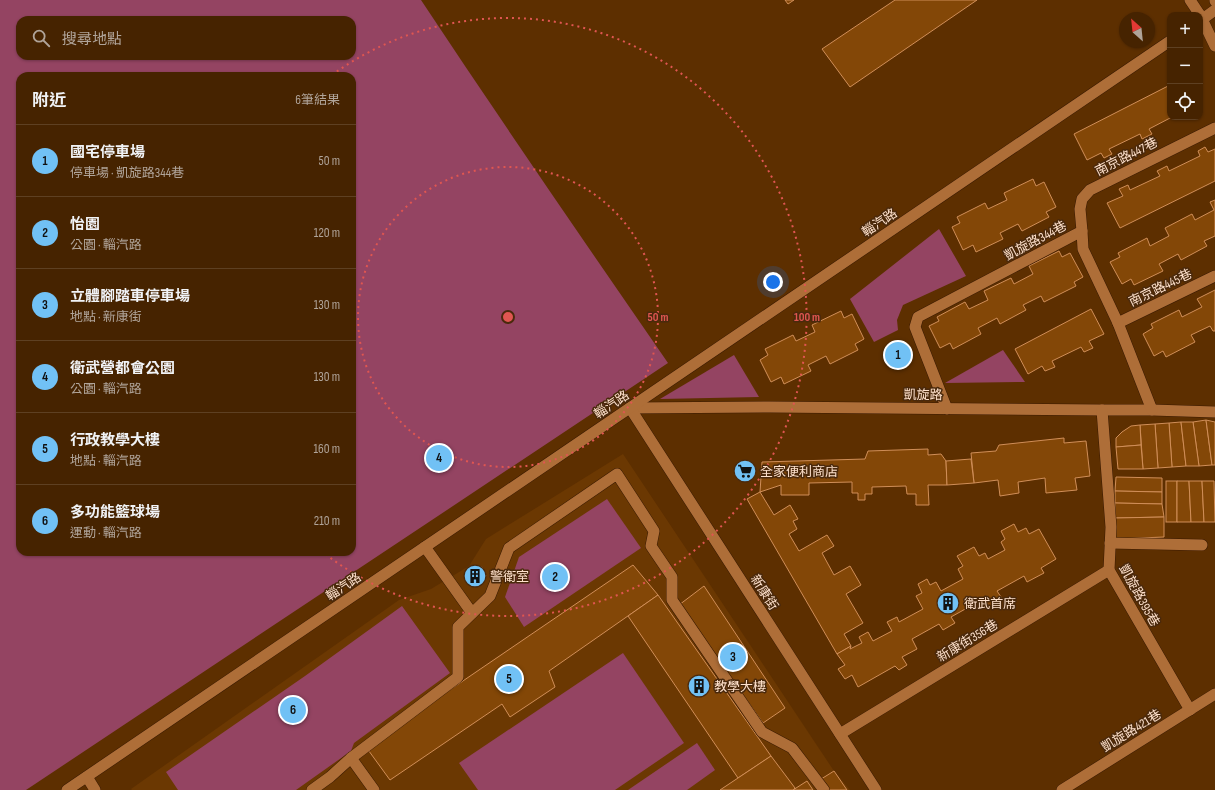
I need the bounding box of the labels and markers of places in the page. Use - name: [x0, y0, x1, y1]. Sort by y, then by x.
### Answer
- centre of rings: [501, 310, 515, 324]
- pin: 1: [885, 340, 911, 370]
- pin: 4: [426, 443, 452, 473]
- supermarket icon: 全家便利商店: [732, 458, 758, 484]
- place label: 全家便利商店: [760, 464, 838, 480]
- pin: 2: [542, 562, 568, 592]
- building icon: 警衛室: [462, 563, 488, 589]
- place label: 警衛室: [490, 569, 529, 585]
- building icon: 衛武首席: [935, 590, 961, 616]
- place label: 衛武首席: [964, 596, 1016, 612]
- pin: 3: [720, 642, 746, 672]
- pin: 5: [496, 664, 522, 694]
- building icon: 教學大樓: [686, 673, 712, 699]
- place label: 教學大樓: [714, 679, 766, 695]
- pin: 6: [280, 695, 306, 725]

